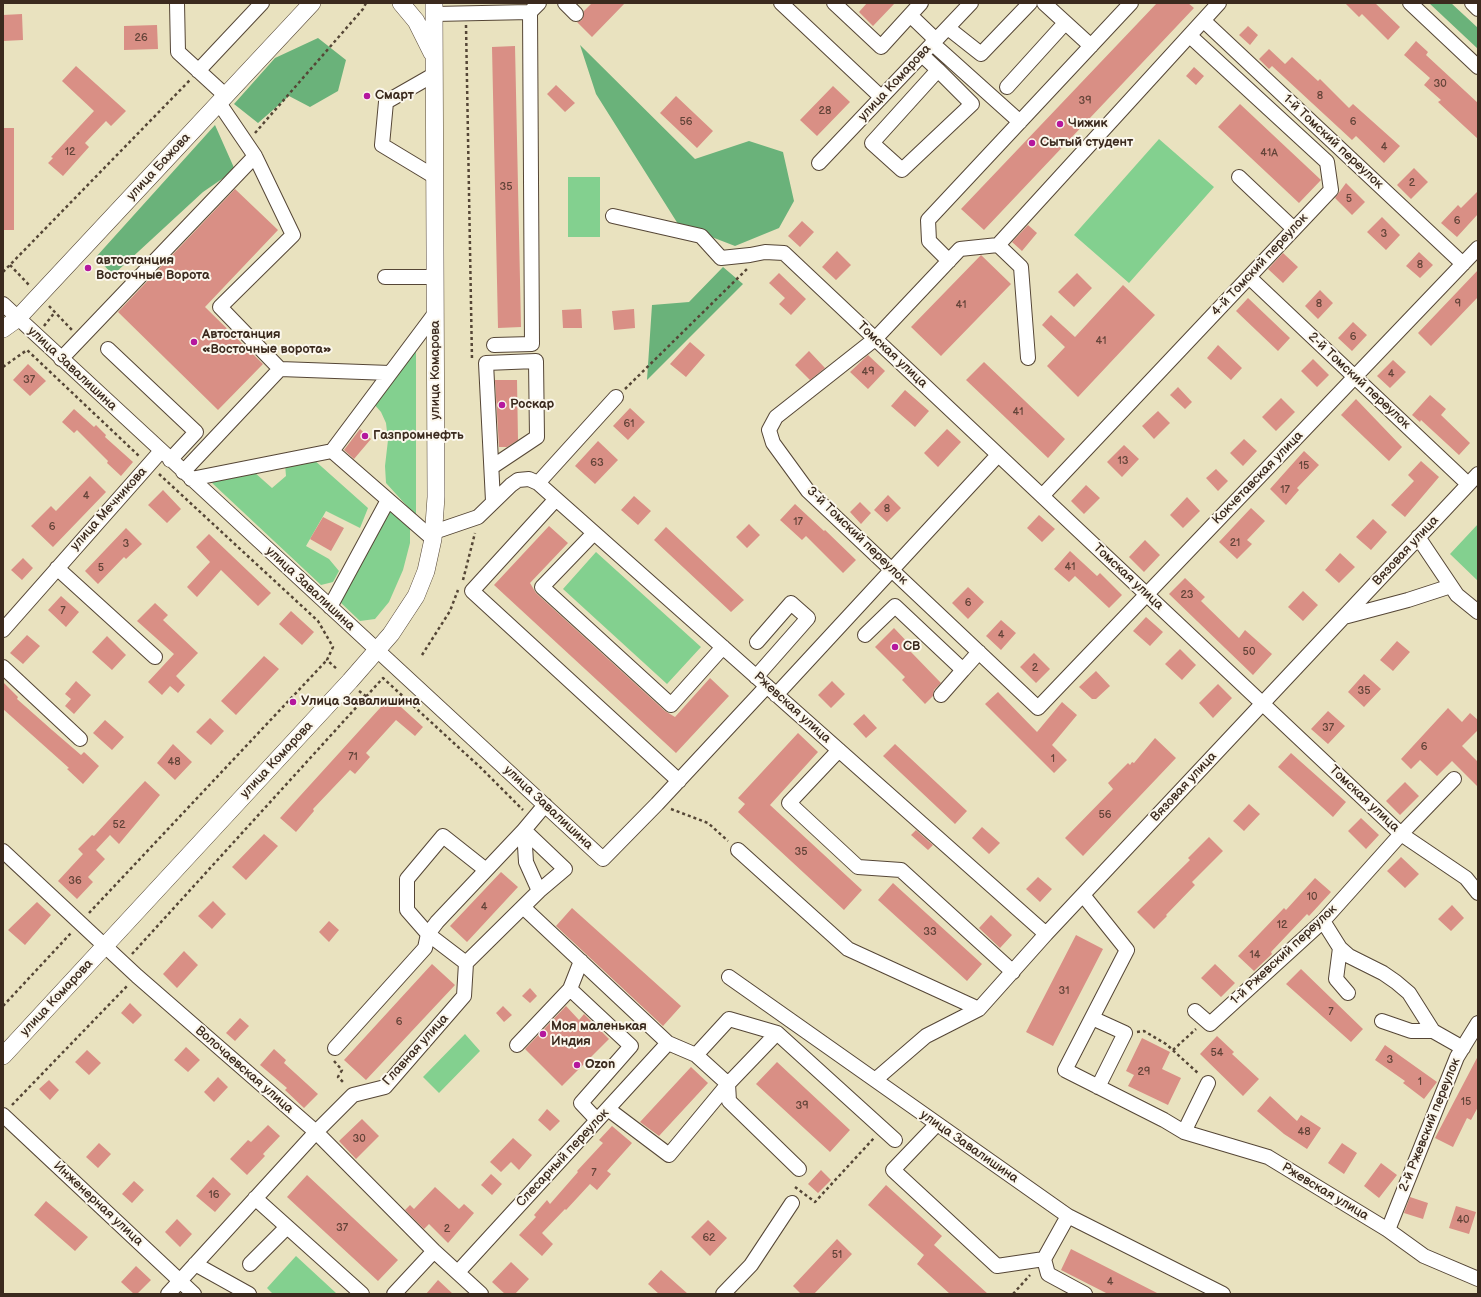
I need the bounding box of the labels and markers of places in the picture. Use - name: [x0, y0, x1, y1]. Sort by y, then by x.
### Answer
- place label: Смарт: [375, 88, 414, 104]
- marker: Смарт: [362, 91, 372, 101]
- place label: Чижик: [1068, 116, 1108, 132]
- marker: Чижик: [1055, 119, 1065, 129]
- place label: Сытый студент: [1040, 135, 1133, 151]
- marker: Сытый студент: [1027, 138, 1037, 148]
- place label: автостанция Восточные Ворота: [96, 253, 210, 284]
- marker: автостанция Восточные Ворота: [83, 263, 93, 273]
- place label: Автостанция «Восточные ворота»: [202, 327, 331, 358]
- marker: Автостанция «Восточные ворота»: [189, 337, 199, 347]
- place label: Роскар: [510, 397, 554, 413]
- marker: Роскар: [497, 400, 507, 410]
- place label: Газпромнефть: [373, 428, 464, 444]
- marker: Газпромнефть: [360, 431, 370, 441]
- place label: СВ: [903, 639, 920, 655]
- marker: СВ: [890, 642, 900, 652]
- place label: Улица Завалишина: [301, 694, 420, 710]
- marker: Улица Завалишина: [288, 697, 298, 707]
- place label: Моя маленькая Индия: [551, 1019, 647, 1050]
- marker: Моя маленькая Индия: [538, 1029, 548, 1039]
- place label: Ozon: [585, 1057, 615, 1073]
- marker: Ozon: [572, 1060, 582, 1070]

